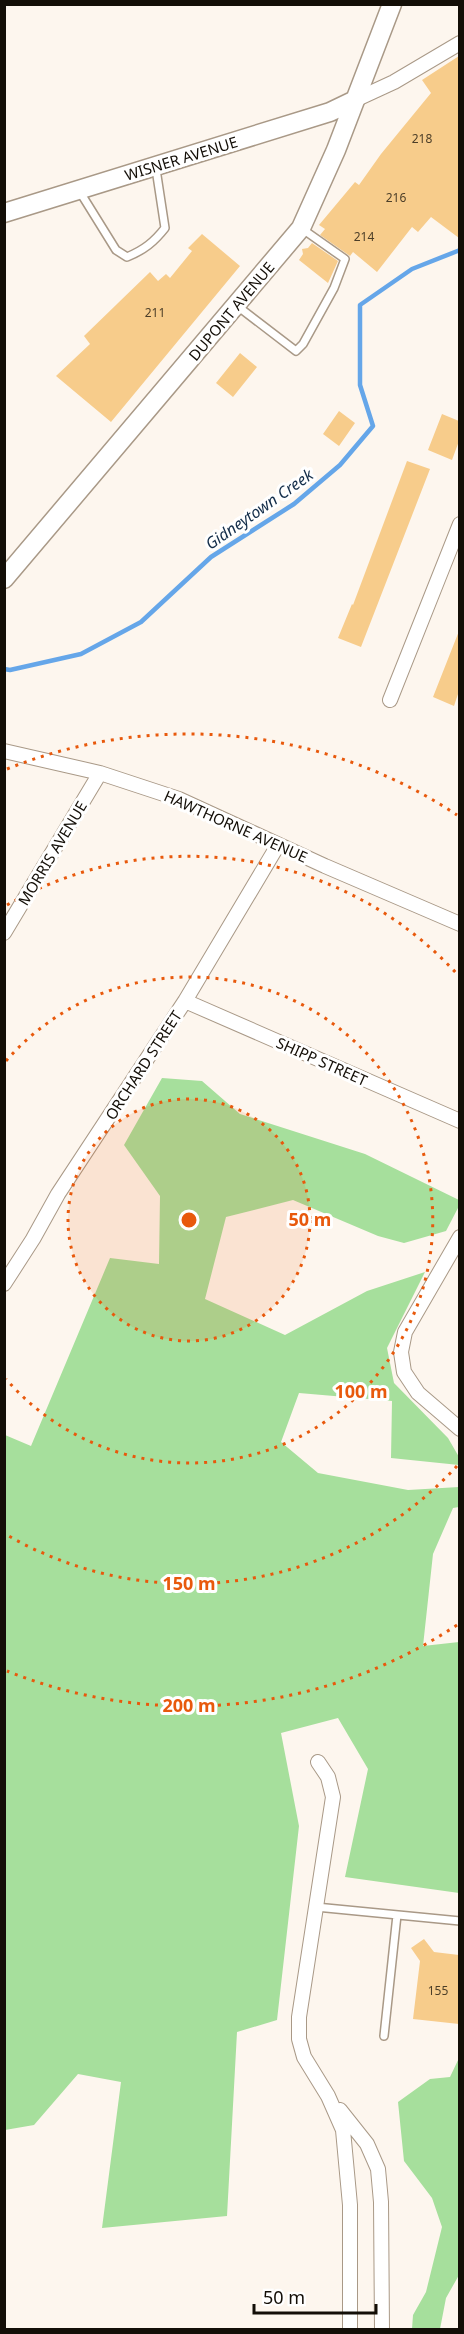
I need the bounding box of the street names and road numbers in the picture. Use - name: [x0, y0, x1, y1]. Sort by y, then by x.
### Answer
- street label: WISNER AVENUE: [122, 131, 240, 185]
- street label: DUPONT AVENUE: [184, 257, 278, 365]
- street label: HAWTHORNE AVENUE: [161, 785, 311, 867]
- street label: MORRIS AVENUE: [13, 797, 91, 909]
- street label: ORCHARD STREET: [100, 1006, 186, 1123]
- street label: SHIPP STREET: [273, 1032, 371, 1090]

